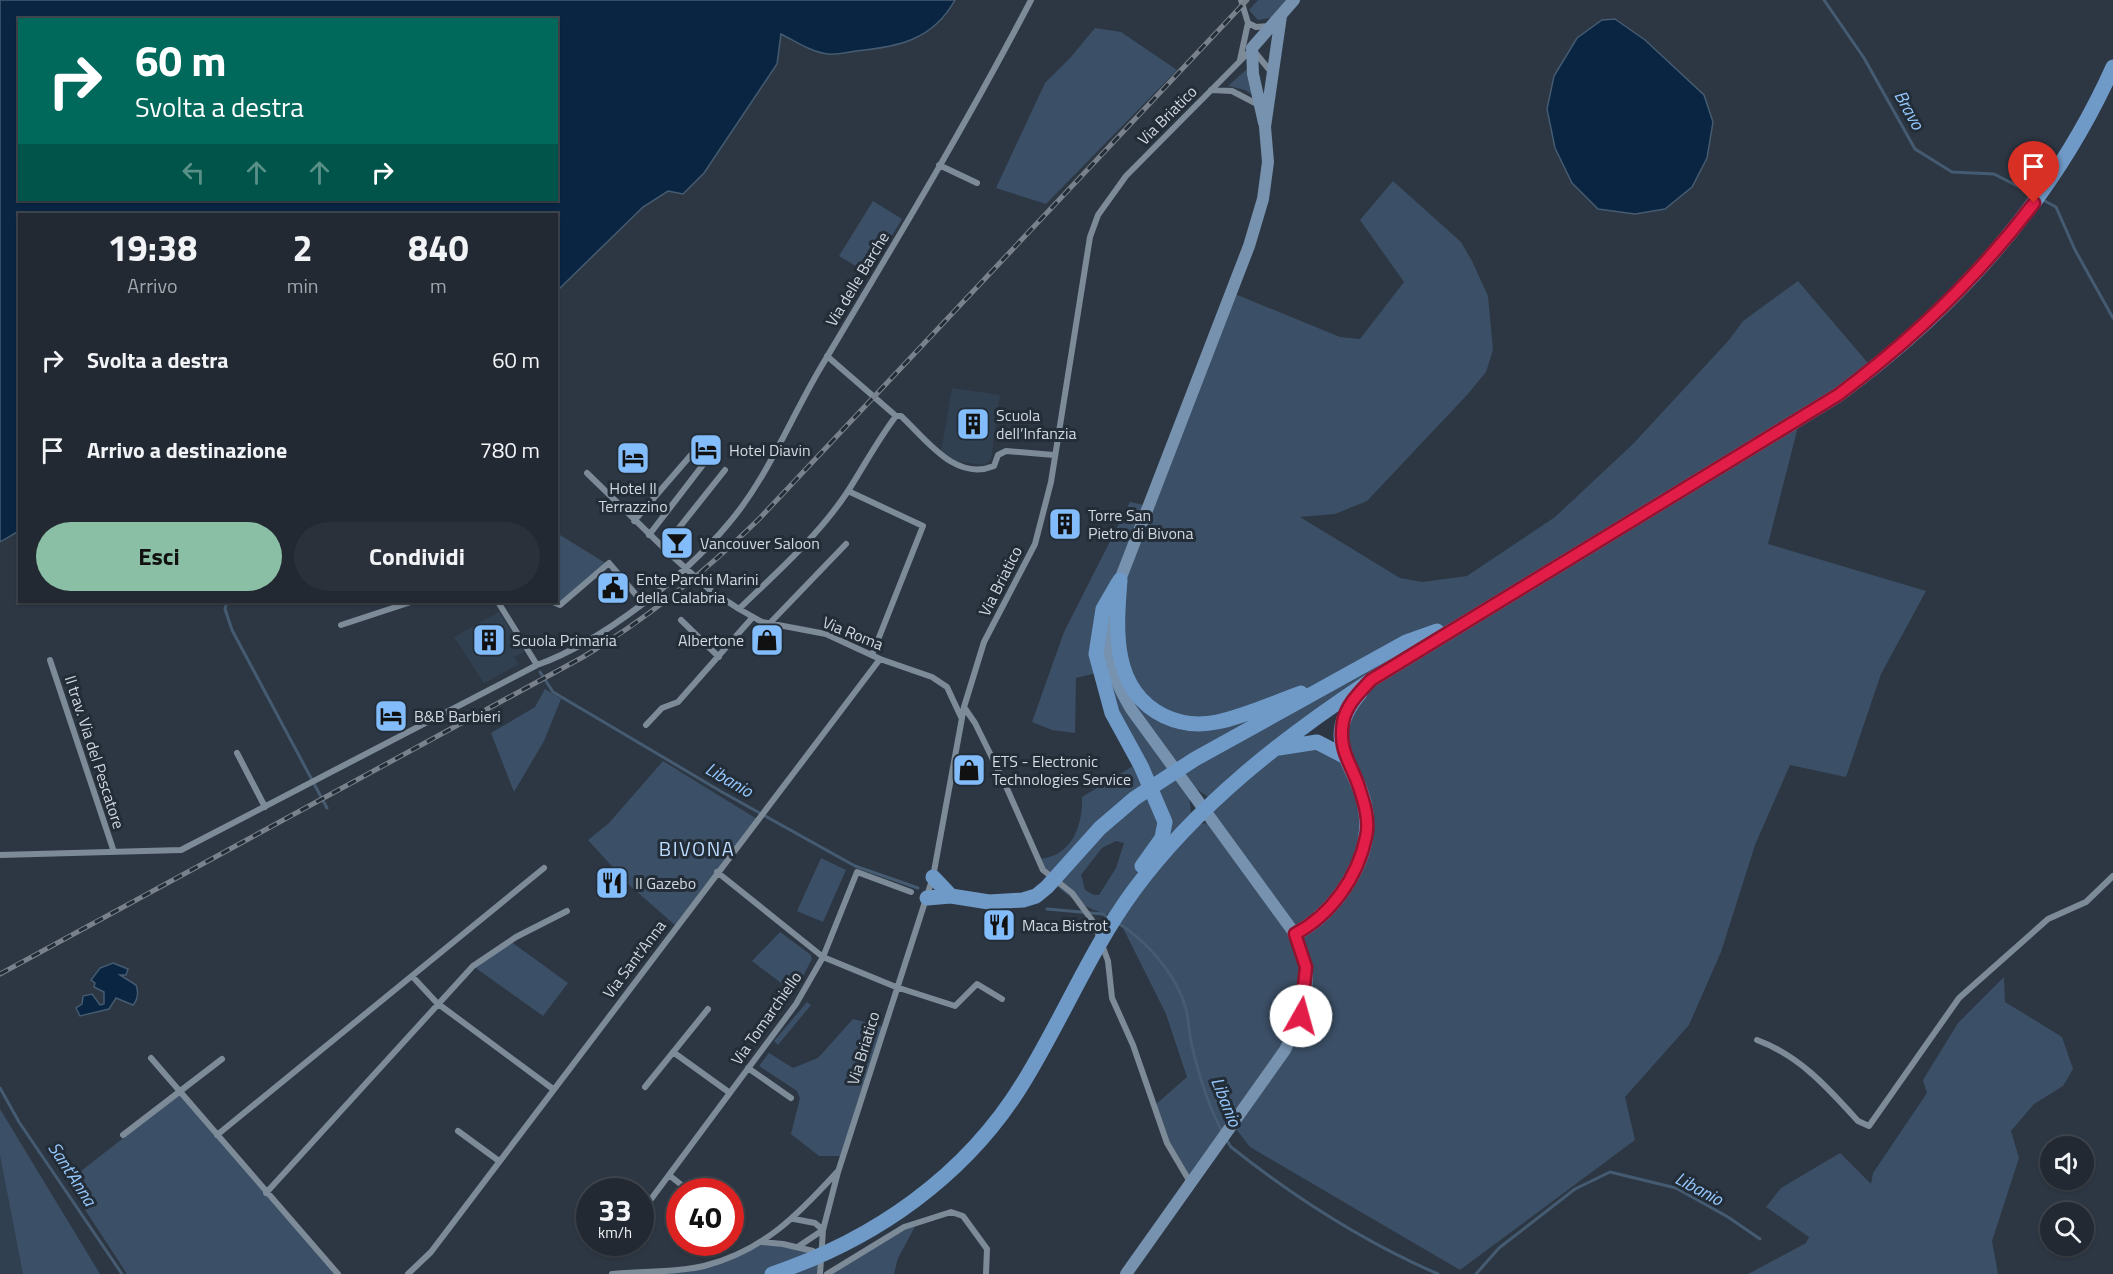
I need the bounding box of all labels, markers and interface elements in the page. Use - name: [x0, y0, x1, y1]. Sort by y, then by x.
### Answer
- text: 60 m: [135, 28, 227, 92]
- icon: right: [36, 42, 114, 120]
- street label: Via Briatico: [1132, 80, 1202, 150]
- water label: Bravo: [1888, 85, 1932, 135]
- text: Svolta a destra: [135, 86, 304, 127]
- pin: [2008, 141, 2059, 203]
- icon: arrive: [2017, 150, 2050, 183]
- icon: left: [177, 156, 210, 189]
- icon: ahead: [240, 156, 273, 189]
- icon: ahead: [303, 156, 336, 189]
- icon: right: [366, 156, 399, 189]
- text: 19:38: [107, 220, 197, 275]
- text: 2: [293, 220, 313, 275]
- text: 840: [408, 220, 469, 275]
- street label: Via delle Barche: [819, 227, 895, 331]
- text: Arrivo: [127, 270, 177, 301]
- text: min: [287, 270, 319, 301]
- text: m: [430, 270, 447, 301]
- text: Svolta a destra: [87, 343, 229, 377]
- text: 60 m: [492, 343, 540, 377]
- icon: right: [36, 344, 69, 377]
- place label: Scuola dell’Infanzia: [996, 403, 1077, 445]
- building icon: Scuola dell’Infanzia: [955, 406, 991, 442]
- hotel icon: Hotel Diavin: [688, 432, 724, 468]
- text: Arrivo a destinazione: [87, 433, 287, 467]
- text: 780 m: [480, 433, 540, 467]
- icon: arrive: [36, 434, 69, 467]
- place label: Hotel Diavin: [729, 438, 811, 462]
- hotel icon: Hotel Il Terrazzino: [615, 440, 651, 476]
- place label: Hotel Il Terrazzino: [598, 476, 668, 518]
- place label: Torre San Pietro di Bivona: [1088, 503, 1193, 545]
- building icon: Torre San Pietro di Bivona: [1047, 506, 1083, 542]
- button: Esci: [36, 522, 282, 591]
- button: Condividi: [294, 522, 540, 591]
- bar icon: Vancouver Saloon: [659, 525, 695, 561]
- place label: Vancouver Saloon: [700, 531, 820, 555]
- street label: Via Briatico: [972, 542, 1028, 620]
- place label: Ente Parchi Marini della Calabria: [636, 567, 759, 609]
- public building icon: Ente Parchi Marini della Calabria: [595, 570, 631, 606]
- street label: Via Roma: [819, 610, 887, 656]
- building icon: Scuola Primaria: [471, 622, 507, 658]
- shop icon: Albertone: [749, 622, 785, 658]
- place label: Scuola Primaria: [512, 628, 617, 652]
- place label: Albertone: [678, 628, 744, 652]
- street label: II trav. Via del Pescatore: [59, 672, 131, 832]
- hotel icon: B&B Barbieri: [373, 698, 409, 734]
- place label: B&B Barbieri: [414, 704, 501, 728]
- place label: ETS - Electronic Technologies Service: [992, 749, 1131, 791]
- shop icon: ETS - Electronic Technologies Service: [951, 752, 987, 788]
- water label: Libanio: [700, 755, 759, 805]
- district label: BIVONA: [659, 833, 735, 864]
- restaurant icon: Il Gazebo: [594, 865, 630, 901]
- place label: Il Gazebo: [635, 871, 696, 895]
- restaurant icon: Maca Bistrot: [981, 907, 1017, 943]
- place label: Maca Bistrot: [1022, 913, 1108, 937]
- street label: Via Sant'Anna: [597, 915, 671, 1003]
- street label: Via Tomarchiello: [725, 966, 807, 1070]
- position arrow: [1269, 984, 1333, 1048]
- street label: Via Briatico: [840, 1008, 886, 1088]
- water label: Libanio: [1204, 1073, 1249, 1132]
- water label: Sant'Anna: [42, 1136, 104, 1212]
- map controls: [2040, 1136, 2094, 1256]
- button: sound: [2040, 1136, 2094, 1190]
- water label: Libanio: [1670, 1165, 1729, 1213]
- speed limit sign: 40: [666, 1178, 744, 1256]
- text: 33: [598, 1187, 632, 1233]
- button: search: [2040, 1202, 2094, 1256]
- text: km/h: [598, 1221, 632, 1244]

